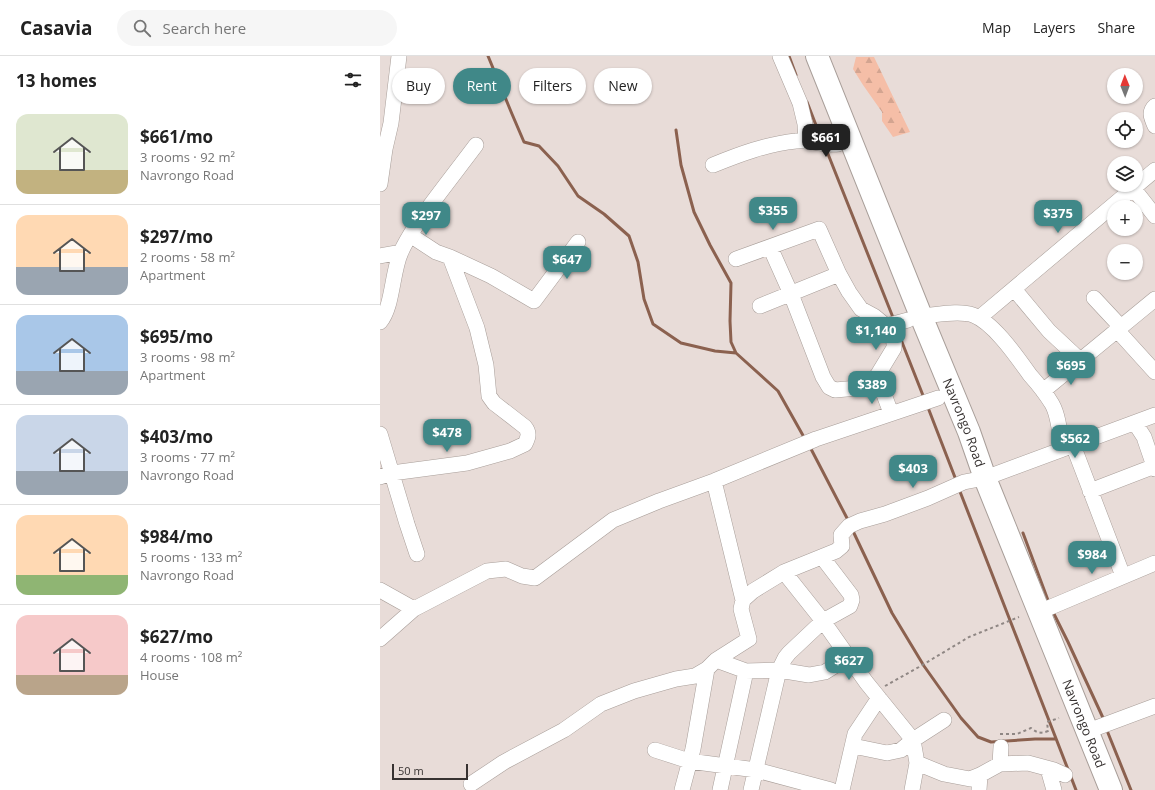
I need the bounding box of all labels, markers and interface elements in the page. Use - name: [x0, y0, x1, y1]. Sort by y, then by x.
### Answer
- search box: [117, 10, 397, 46]
- text: Casavia: [20, 15, 93, 41]
- icon: search: [131, 17, 153, 39]
- text: Search here: [163, 18, 246, 38]
- text: Map: [982, 18, 1011, 37]
- text: Layers: [1033, 18, 1075, 37]
- text: Share: [1097, 18, 1135, 37]
- chip: Buy: [392, 68, 445, 104]
- chip: Rent: [453, 68, 511, 104]
- chip: Filters: [519, 68, 586, 104]
- chip: New: [594, 68, 652, 104]
- north arrow: [1107, 68, 1143, 104]
- map controls: [1107, 68, 1143, 280]
- text: 13 homes: [16, 69, 97, 92]
- icon: filters: [342, 69, 364, 91]
- button: locate: [1107, 112, 1143, 148]
- pin: $661: [802, 124, 850, 158]
- text: $661/mo: [140, 125, 213, 148]
- text: $661: [811, 128, 841, 146]
- icon: home: [48, 130, 96, 178]
- text: 3 rooms · 92 m²: [140, 148, 235, 166]
- button: layers: [1107, 156, 1143, 192]
- text: Navrongo Road: [140, 166, 234, 184]
- pin: $355: [749, 197, 797, 231]
- pin: $375: [1034, 200, 1082, 234]
- button: +: [1107, 200, 1143, 236]
- text: $355: [758, 201, 788, 219]
- pin: $297: [402, 202, 450, 236]
- text: $375: [1043, 204, 1073, 222]
- text: $297: [411, 206, 441, 224]
- text: $297/mo: [140, 225, 213, 248]
- icon: home: [48, 231, 96, 279]
- button: −: [1107, 244, 1143, 280]
- pin: $647: [543, 246, 591, 280]
- text: 2 rooms · 58 m²: [140, 248, 235, 266]
- text: $647: [552, 250, 582, 268]
- text: Apartment: [140, 266, 205, 284]
- pin: $1,140: [843, 317, 909, 351]
- text: $1,140: [856, 321, 896, 339]
- text: $695/mo: [140, 325, 213, 348]
- icon: home: [48, 331, 96, 379]
- text: 3 rooms · 98 m²: [140, 348, 235, 366]
- pin: $695: [1047, 352, 1095, 386]
- text: $695: [1056, 356, 1086, 374]
- text: Apartment: [140, 366, 205, 384]
- pin: $389: [848, 371, 896, 405]
- text: $389: [857, 375, 887, 393]
- street label: Navrongo Road: [939, 375, 989, 469]
- pin: $478: [423, 419, 471, 453]
- text: $478: [432, 423, 462, 441]
- text: $403/mo: [140, 425, 213, 448]
- pin: $562: [1051, 425, 1099, 459]
- text: $562: [1060, 429, 1090, 447]
- icon: home: [48, 431, 96, 479]
- text: 3 rooms · 77 m²: [140, 448, 235, 466]
- pin: $403: [889, 455, 937, 489]
- text: $403: [898, 459, 928, 477]
- text: Navrongo Road: [140, 466, 234, 484]
- text: $984/mo: [140, 525, 213, 548]
- icon: home: [48, 531, 96, 579]
- pin: $984: [1068, 541, 1116, 575]
- text: $984: [1077, 545, 1107, 563]
- text: 5 rooms · 133 m²: [140, 548, 242, 566]
- text: Navrongo Road: [140, 566, 234, 584]
- text: $627/mo: [140, 625, 213, 648]
- icon: home: [48, 631, 96, 679]
- pin: $627: [825, 647, 873, 681]
- text: 4 rooms · 108 m²: [140, 648, 242, 666]
- text: $627: [834, 651, 864, 669]
- text: House: [140, 666, 179, 684]
- street label: Navrongo Road: [1058, 677, 1110, 770]
- scale bar: [392, 762, 468, 781]
- text: 50 m: [398, 763, 424, 778]

